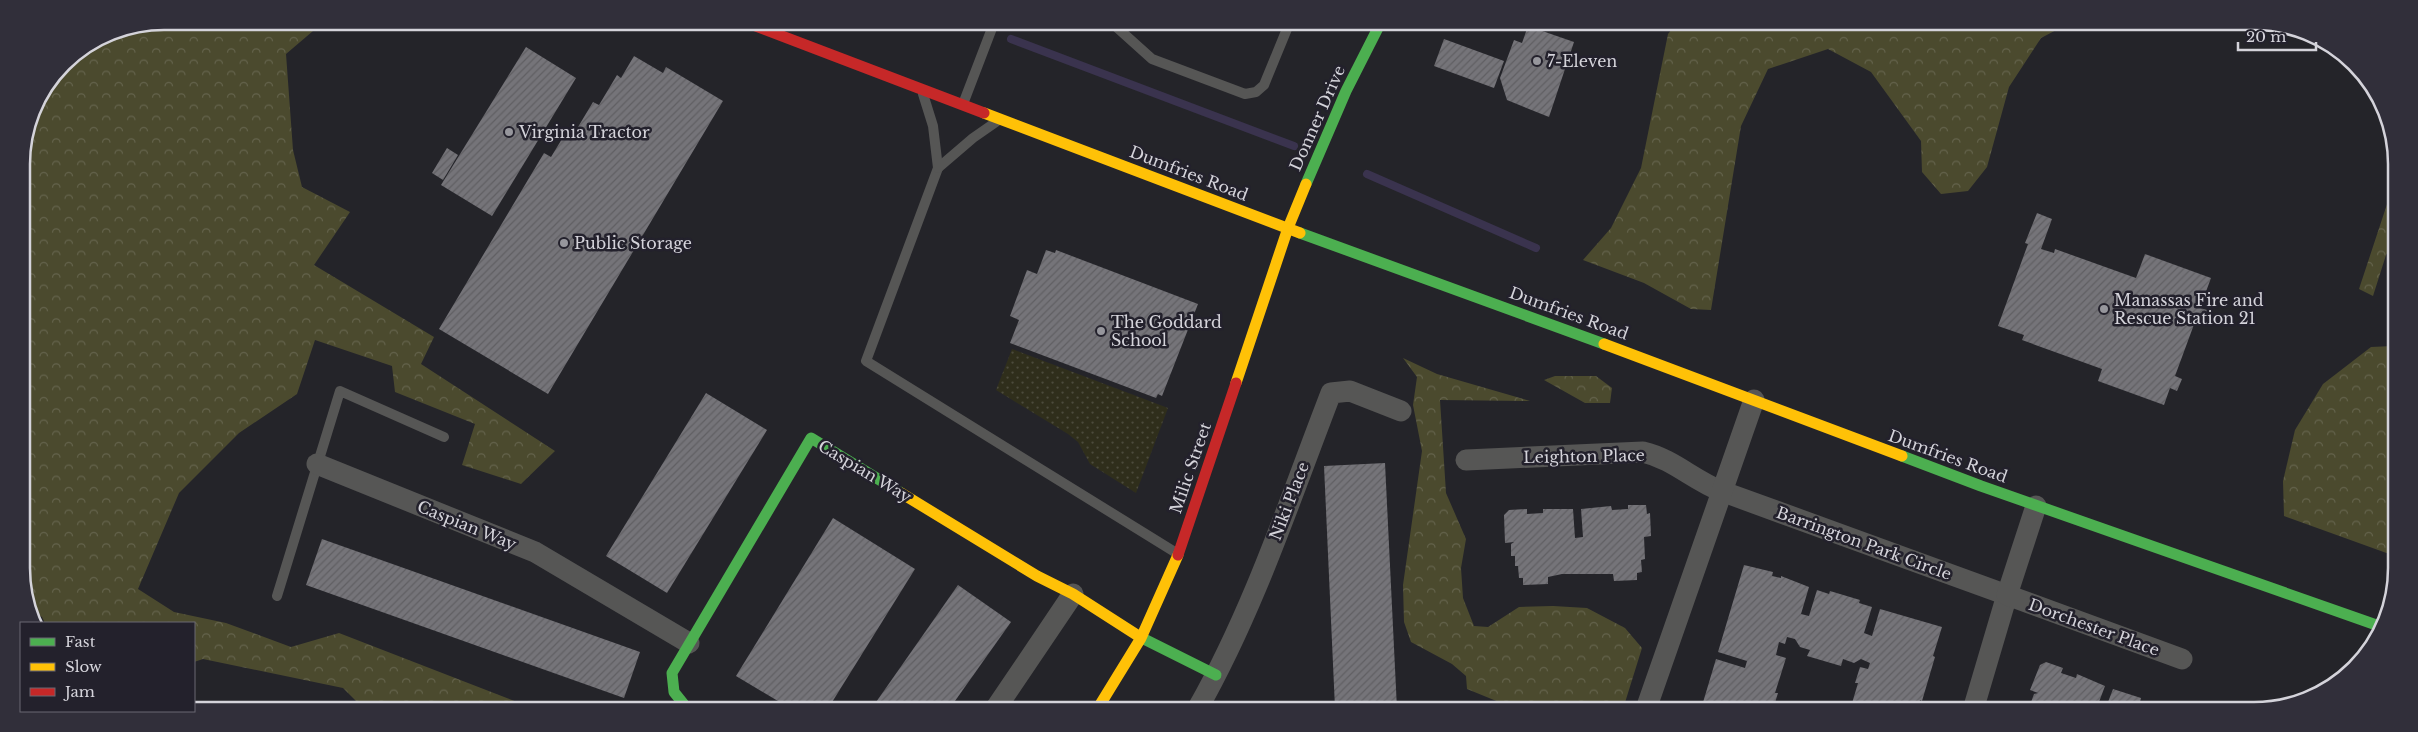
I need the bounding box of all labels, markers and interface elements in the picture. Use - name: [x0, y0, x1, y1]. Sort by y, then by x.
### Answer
- scale bar: [2238, 20, 2316, 52]
- text: 20 m: [2246, 27, 2286, 46]
- place label: 7-Eleven: [1547, 51, 1617, 71]
- marker: 7-Eleven: [1531, 55, 1543, 67]
- street label: Donner Drive: [1285, 62, 1349, 174]
- place label: Virginia Tractor: [518, 122, 650, 142]
- marker: Virginia Tractor: [503, 126, 515, 138]
- street label: Dumfries Road: [1127, 141, 1251, 205]
- place label: Public Storage: [574, 233, 692, 253]
- marker: Public Storage: [558, 237, 570, 249]
- street label: Dumfries Road: [1507, 282, 1631, 344]
- place label: Manassas Fire and Rescue Station 21: [2114, 290, 2264, 328]
- marker: Manassas Fire and Rescue Station 21: [2098, 303, 2110, 315]
- place label: The Goddard School: [1111, 312, 1222, 350]
- marker: The Goddard School: [1095, 325, 1107, 337]
- street label: Milic Street: [1165, 420, 1215, 516]
- street label: Dumfries Road: [1886, 425, 2010, 487]
- street label: Caspian Way: [815, 435, 916, 507]
- street label: Leighton Place: [1523, 445, 1645, 467]
- street label: Niki Place: [1265, 459, 1313, 543]
- street label: Caspian Way: [414, 496, 520, 554]
- street label: Barrington Park Circle: [1774, 502, 1954, 584]
- street label: Dorchester Place: [2026, 594, 2162, 660]
- legend: [20, 622, 195, 712]
- text: Fast: [65, 632, 96, 651]
- text: Slow: [65, 657, 102, 676]
- text: Jam: [63, 682, 95, 701]

